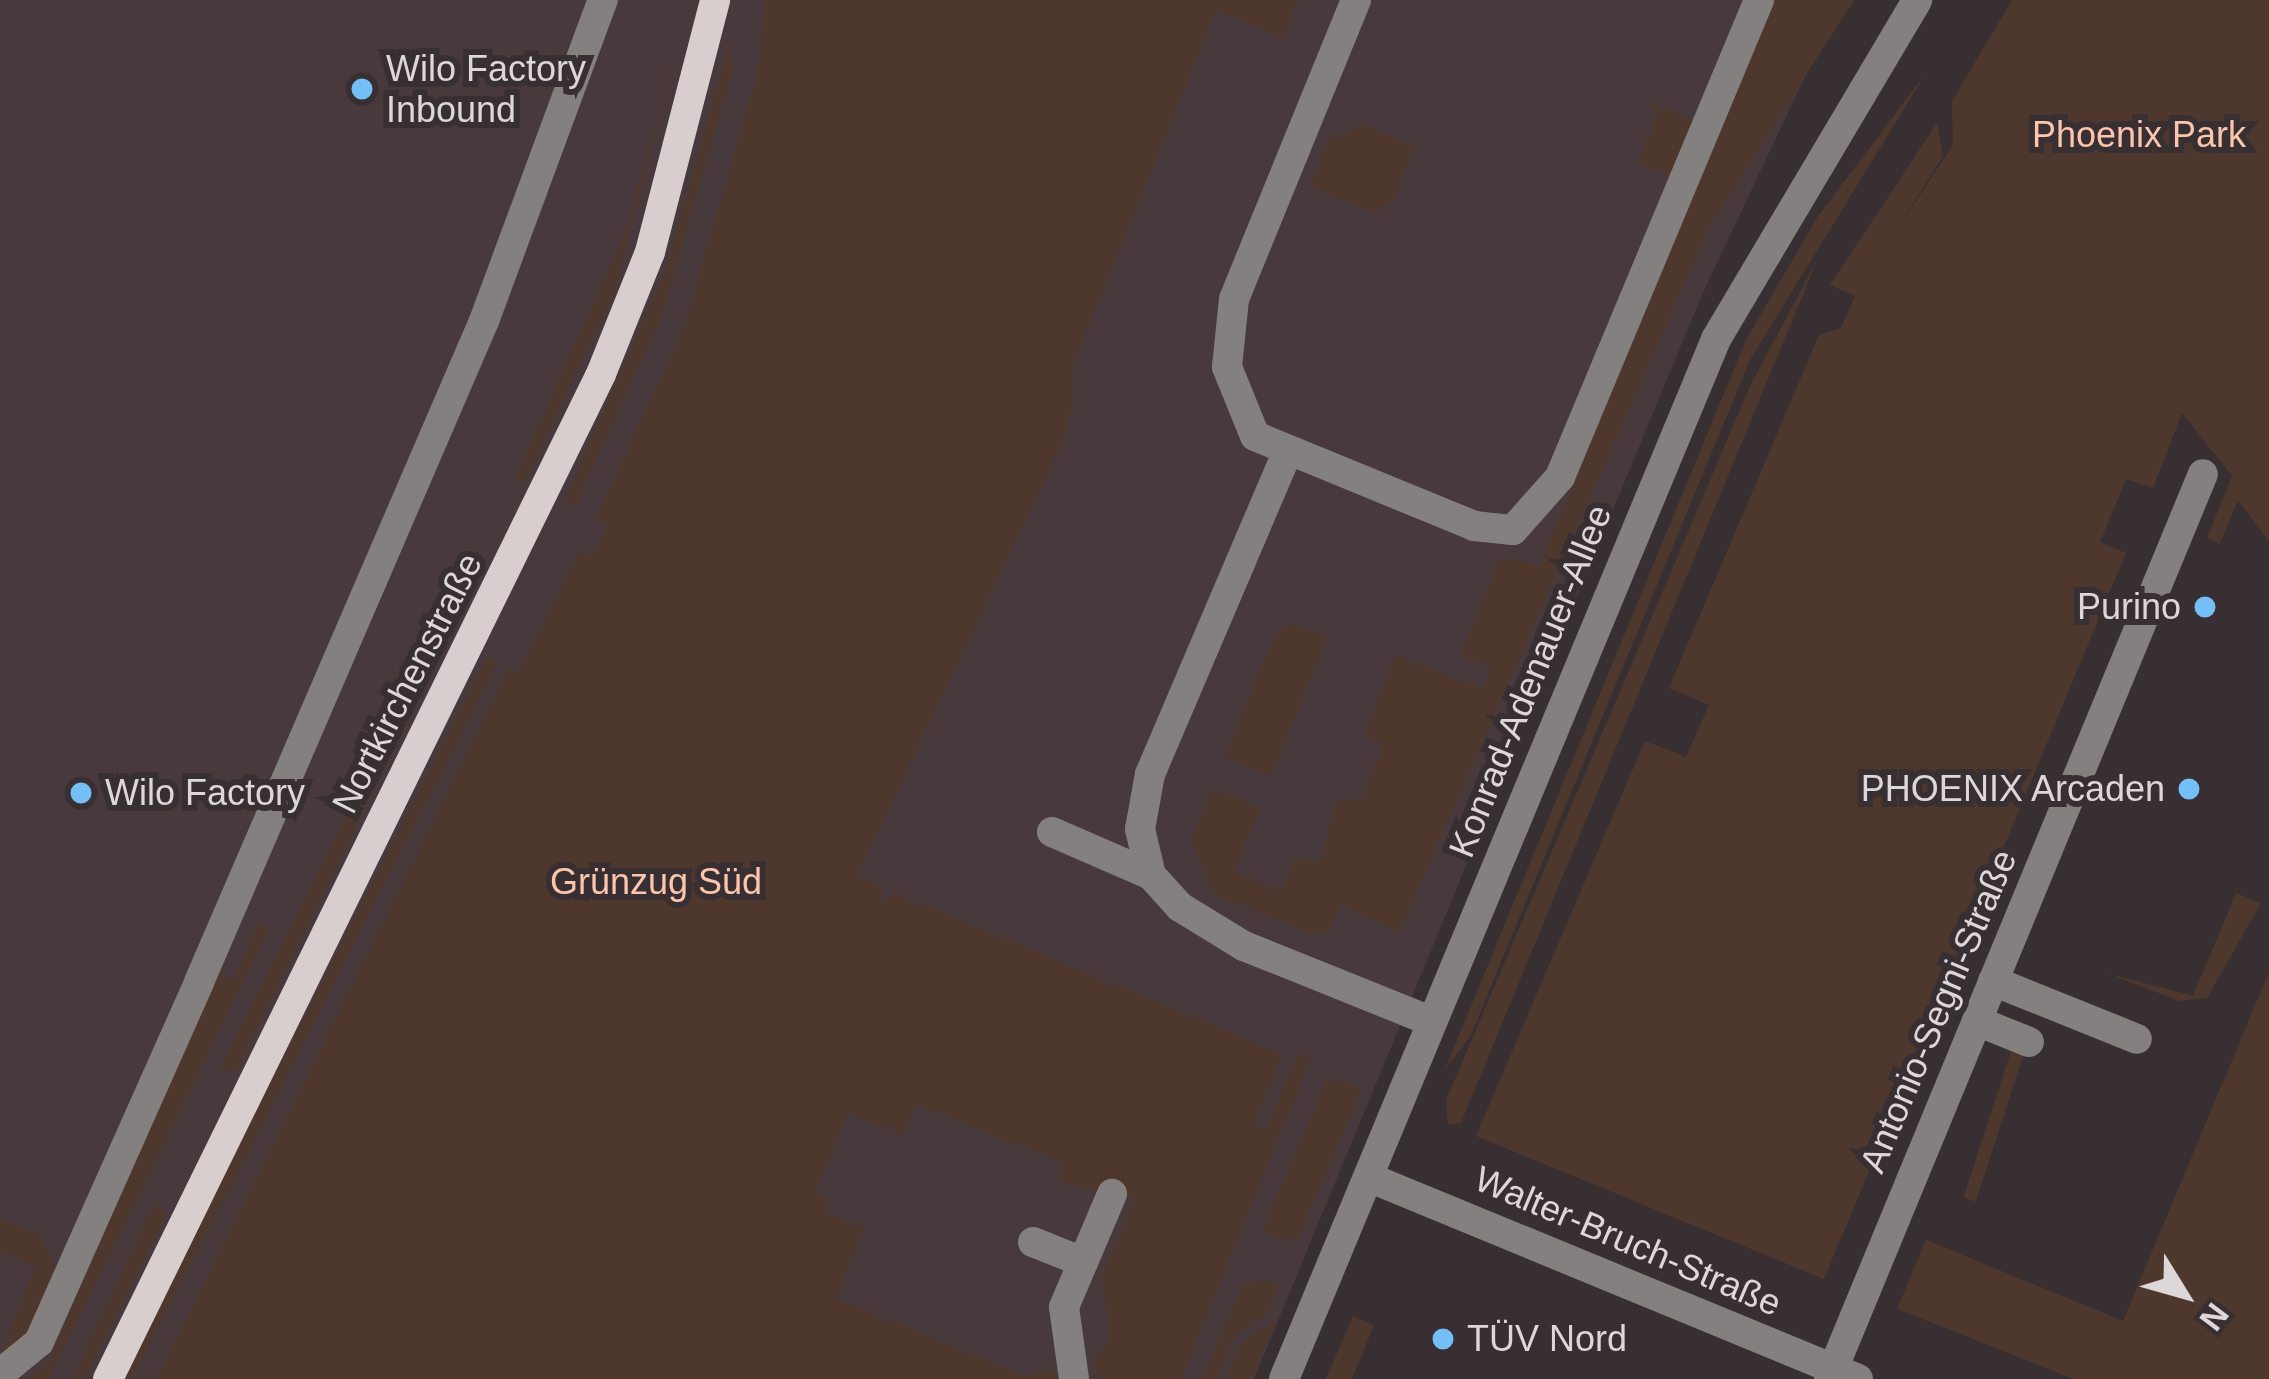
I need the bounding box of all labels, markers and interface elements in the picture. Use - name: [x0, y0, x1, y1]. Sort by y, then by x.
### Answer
- place label: Wilo Factory Inbound: [386, 46, 586, 131]
- marker: Wilo Factory Inbound: [349, 76, 375, 102]
- park label: Phoenix Park: [2032, 113, 2246, 157]
- street label: Konrad-Adenauer-Allee: [1440, 498, 1620, 864]
- street label: Nortkirchenstraße: [323, 546, 491, 820]
- place label: Purino: [2077, 585, 2181, 629]
- marker: Purino: [2192, 594, 2218, 620]
- place label: PHOENIX Arcaden: [1859, 767, 2165, 811]
- place label: Wilo Factory: [105, 771, 305, 815]
- marker: PHOENIX Arcaden: [2176, 776, 2202, 802]
- marker: Wilo Factory: [68, 780, 94, 806]
- street label: Antonio-Segni-Straße: [1850, 843, 2026, 1179]
- park label: Grünzug Süd: [550, 860, 762, 904]
- street label: Walter-Bruch-Straße: [1468, 1157, 1788, 1325]
- north arrow: [2125, 1235, 2245, 1355]
- text: N: [2192, 1296, 2236, 1338]
- place label: TÜV Nord: [1467, 1317, 1627, 1361]
- marker: TÜV Nord: [1430, 1326, 1456, 1352]

